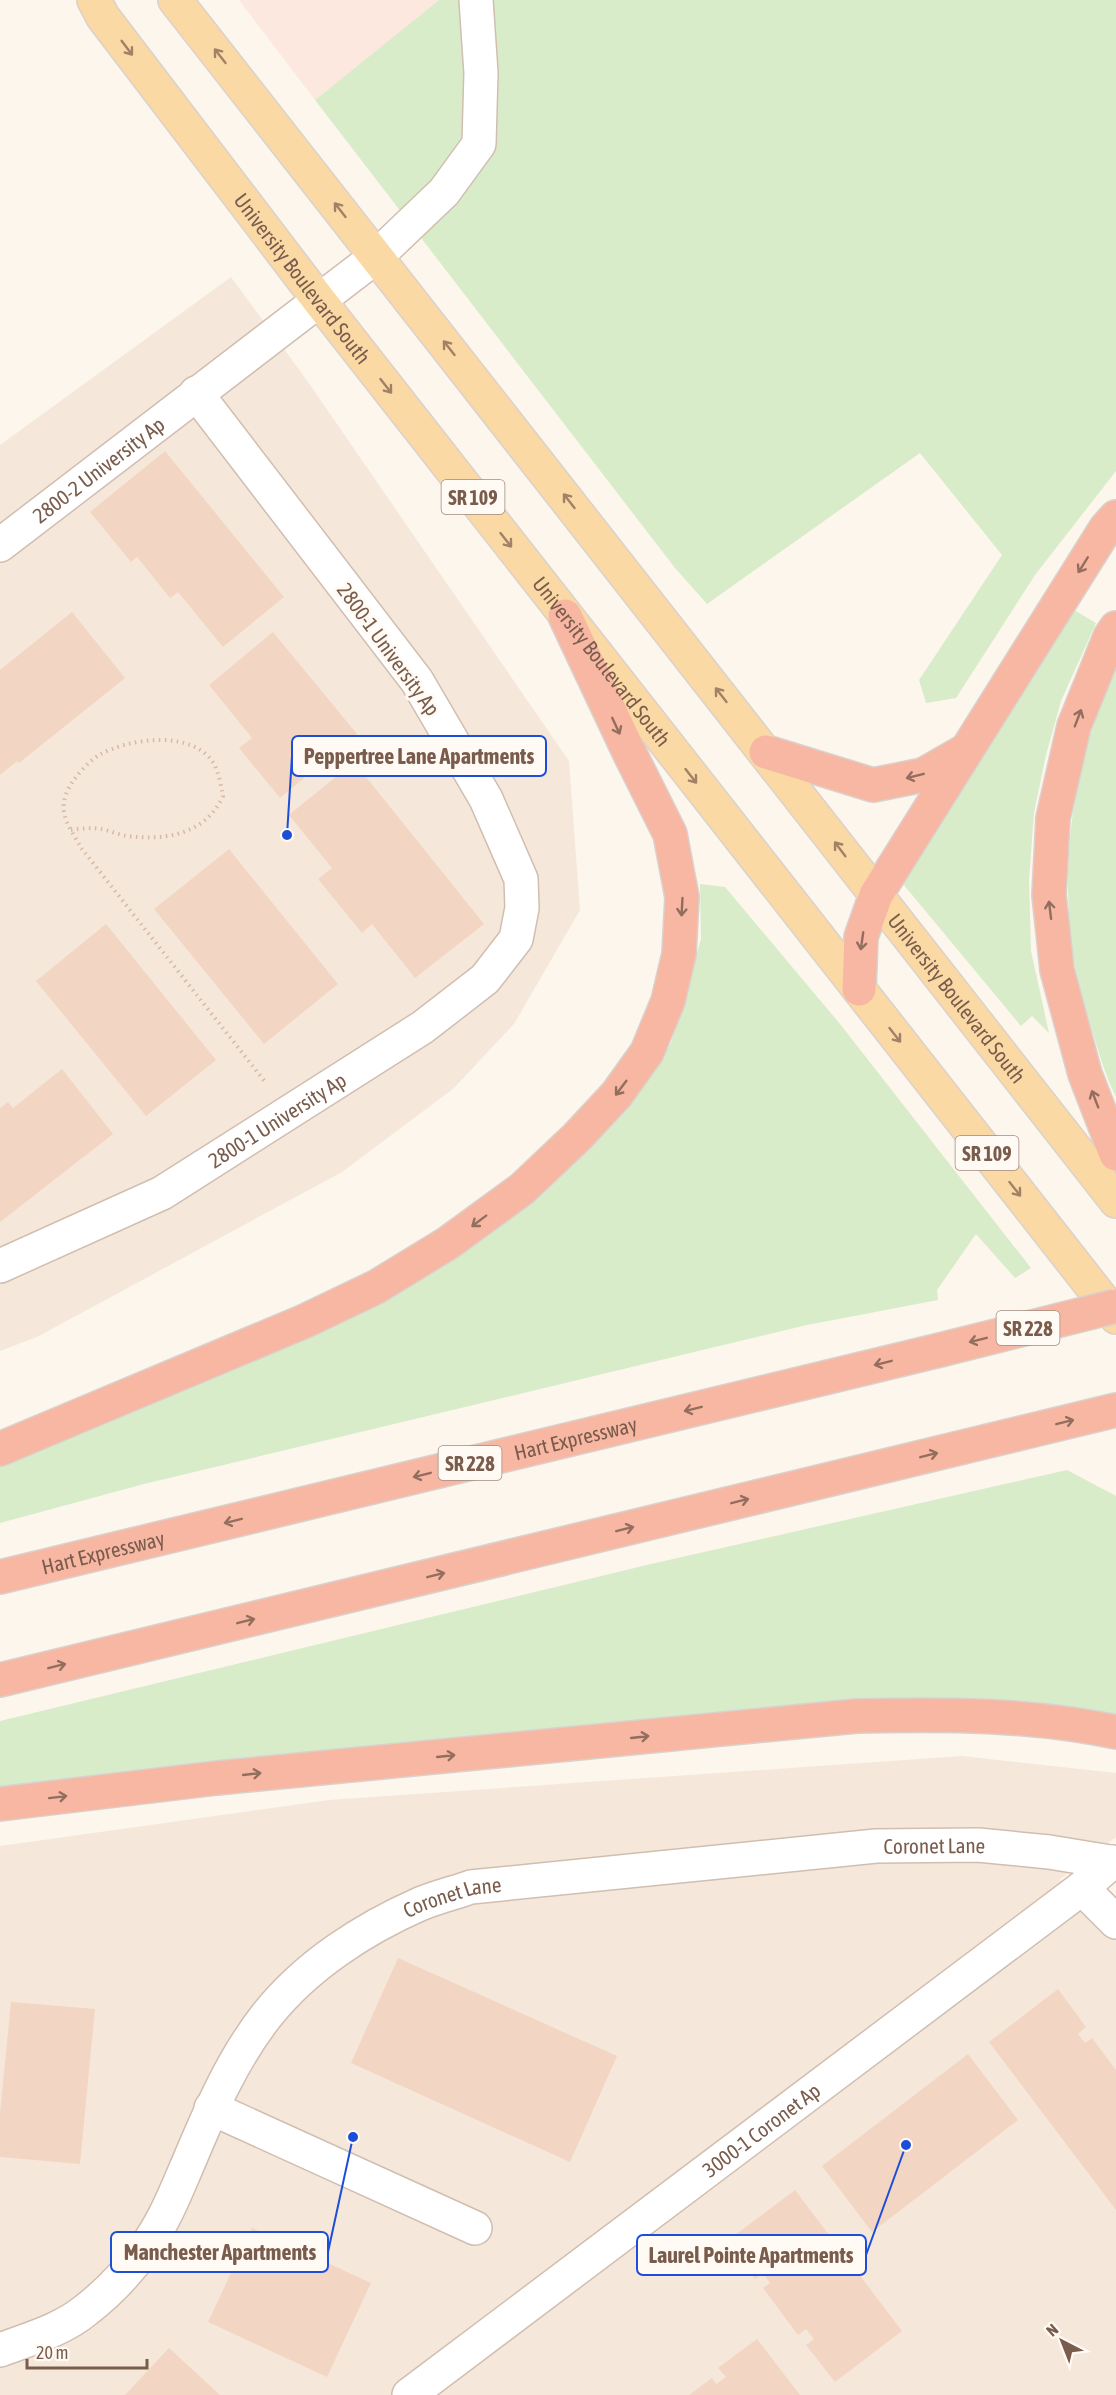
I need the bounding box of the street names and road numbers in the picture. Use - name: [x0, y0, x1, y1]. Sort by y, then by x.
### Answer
- street label: University Boulevard South: [230, 188, 376, 368]
- street label: 2800-2 University Ap: [28, 412, 169, 528]
- road number: SR 109: [442, 480, 504, 514]
- street label: University Boulevard South: [528, 572, 676, 751]
- street label: 2800-1 University Ap: [333, 578, 445, 720]
- street label: University Boulevard South: [883, 909, 1031, 1088]
- street label: 2800-1 University Ap: [204, 1067, 350, 1172]
- road number: SR 109: [956, 1136, 1018, 1170]
- road number: SR 228: [996, 1311, 1060, 1345]
- street label: Hart Expressway: [512, 1412, 640, 1464]
- road number: SR 228: [438, 1446, 502, 1480]
- street label: Hart Expressway: [39, 1526, 167, 1579]
- street label: Coronet Lane: [883, 1833, 986, 1858]
- street label: Coronet Lane: [399, 1872, 502, 1922]
- street label: 3000-1 Coronet Ap: [698, 2078, 825, 2182]

